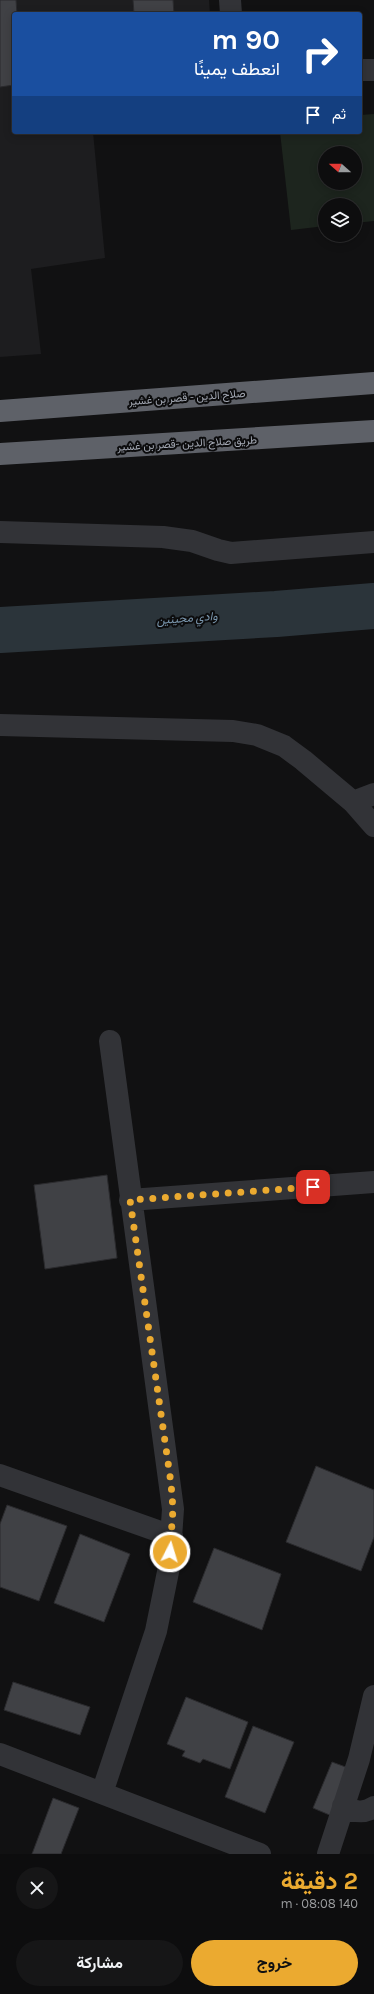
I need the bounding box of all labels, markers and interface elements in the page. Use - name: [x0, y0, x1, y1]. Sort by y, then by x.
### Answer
- text: 90 m: [212, 23, 280, 56]
- icon: right: [294, 28, 346, 80]
- text: انعطف يمينًا: [194, 58, 280, 80]
- icon: arrive: [302, 104, 324, 126]
- text: ثم: [332, 105, 346, 123]
- north arrow: [318, 146, 362, 190]
- map controls: [318, 146, 362, 242]
- button: layers: [318, 198, 362, 242]
- street label: صلاح الدين - قصر بن غشير: [127, 387, 246, 409]
- street label: طريق صلاح الدين -قصر بن غشير: [116, 433, 257, 455]
- water label: وادي مجينين: [156, 609, 219, 630]
- pin: [296, 1170, 330, 1204]
- icon: arrive: [302, 1176, 324, 1198]
- position arrow: [149, 1531, 191, 1573]
- button: close: [16, 1867, 58, 1909]
- text: 2 دقيقة: [281, 1867, 358, 1895]
- text: 140 m · 08:08: [281, 1896, 358, 1911]
- button: مشاركة: [16, 1940, 183, 1986]
- button: خروج: [191, 1940, 358, 1986]

